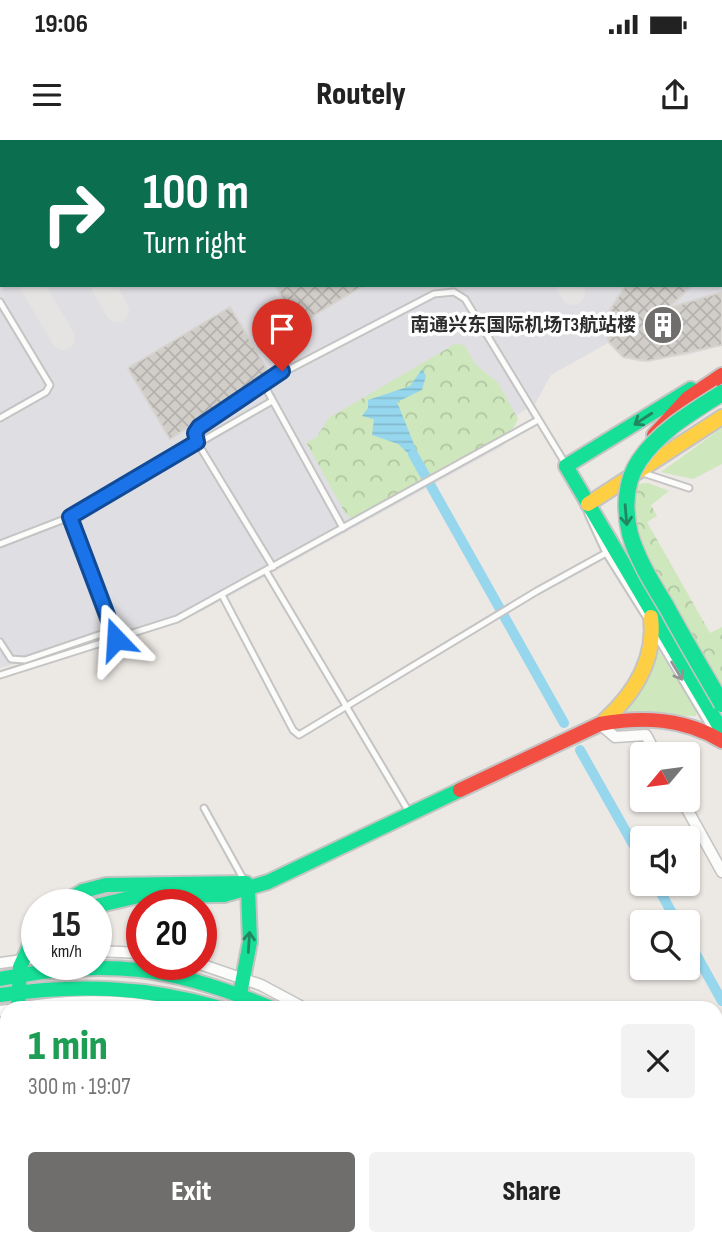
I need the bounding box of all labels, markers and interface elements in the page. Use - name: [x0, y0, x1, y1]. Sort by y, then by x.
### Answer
- text: 19:06: [35, 9, 88, 40]
- text: Routely: [316, 75, 406, 114]
- icon: menu: [28, 76, 66, 114]
- icon: share: [656, 76, 694, 114]
- text: 100 m: [143, 164, 249, 223]
- icon: right: [28, 168, 119, 259]
- text: Turn right: [143, 224, 247, 263]
- pin: [252, 299, 312, 371]
- building icon: 南通兴东国际机场T3航站楼: [642, 304, 684, 346]
- icon: arrive: [263, 310, 301, 348]
- place label: 南通兴东国际机场T3航站楼: [410, 314, 636, 337]
- one-way arrow: [634, 412, 653, 427]
- one-way arrow: [620, 503, 633, 526]
- position arrow: [79, 602, 153, 676]
- one-way arrow: [670, 660, 684, 680]
- north arrow: [630, 742, 700, 812]
- map controls: [630, 742, 700, 980]
- button: sound: [630, 826, 700, 896]
- speed limit sign: 20: [126, 889, 217, 980]
- text: 15: [52, 904, 81, 947]
- button: search: [630, 910, 700, 980]
- one-way arrow: [243, 932, 256, 954]
- text: km/h: [51, 941, 82, 962]
- text: 1 min: [28, 1021, 108, 1072]
- button: close: [621, 1024, 695, 1098]
- text: 300 m · 19:07: [28, 1073, 130, 1101]
- button: Exit: [28, 1152, 355, 1232]
- button: Share: [369, 1152, 695, 1232]

